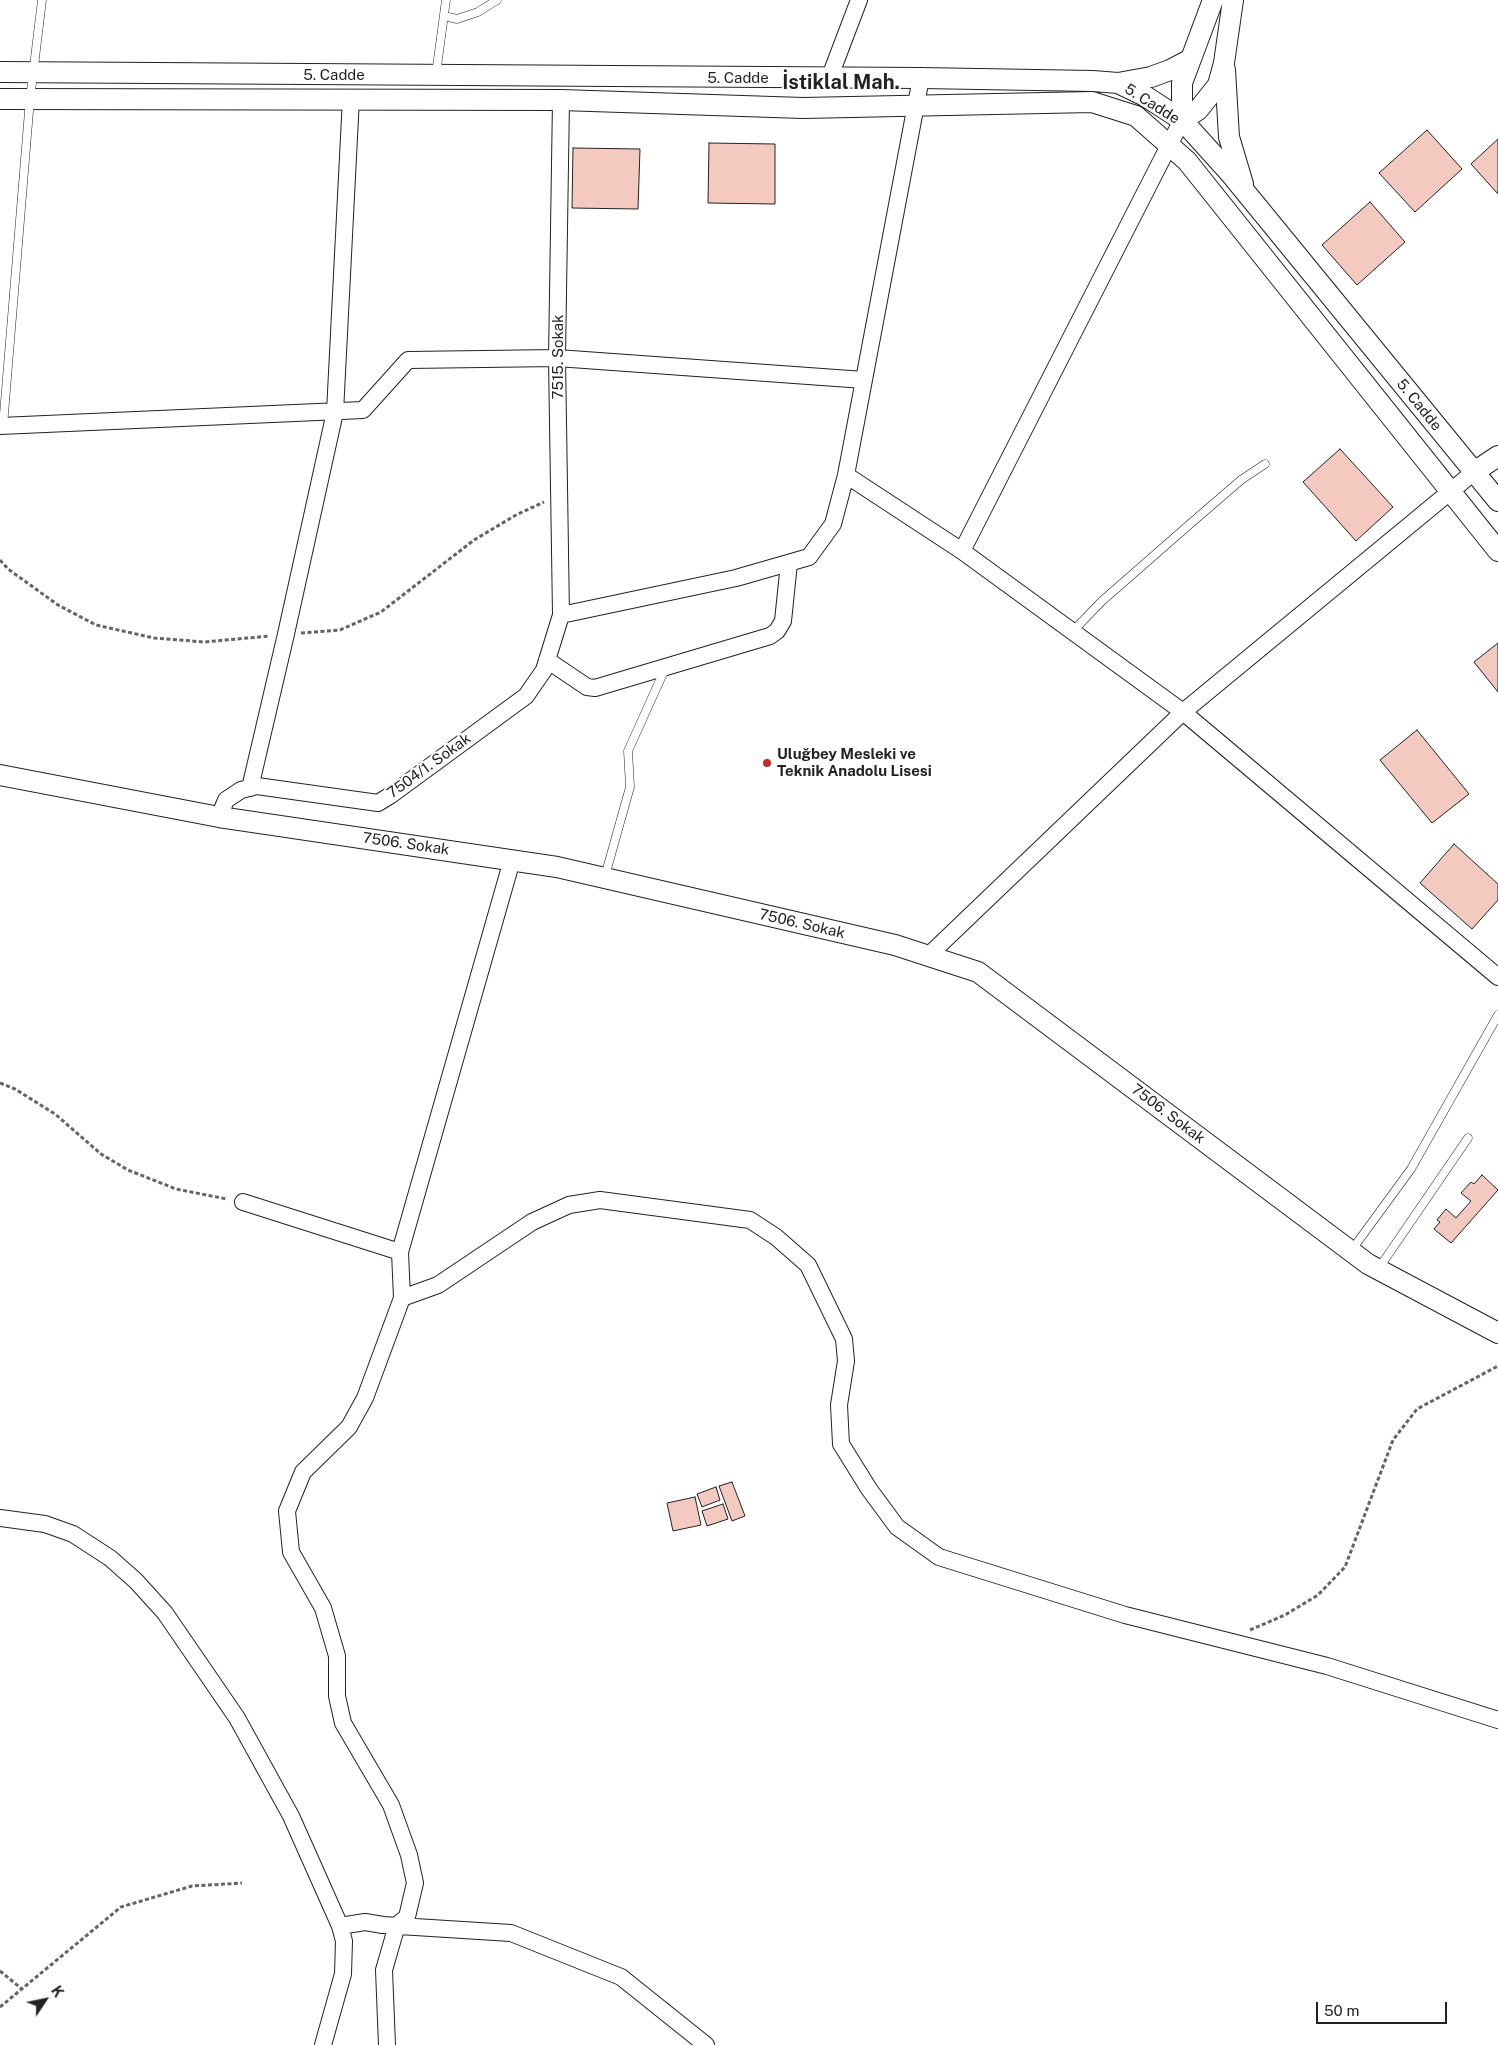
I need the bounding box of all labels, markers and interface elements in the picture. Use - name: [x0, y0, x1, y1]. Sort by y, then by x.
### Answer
- street label: 5. Cadde: [303, 66, 365, 84]
- street label: 5. Cadde: [707, 69, 769, 87]
- district label: İstiklal Mah.: [782, 71, 900, 95]
- street label: 5. Cadde: [1121, 80, 1183, 128]
- street label: 7515. Sokak: [549, 315, 567, 399]
- street label: 5. Cadde: [1393, 375, 1445, 435]
- street label: 7504/1. Sokak: [384, 730, 474, 802]
- place label: Uluğbey Mesleki ve Teknik Anadolu Lisesi: [777, 745, 932, 780]
- marker: Uluğbey Mesleki ve Teknik Anadolu Lisesi: [761, 757, 773, 769]
- street label: 7506. Sokak: [361, 829, 451, 859]
- street label: 7506. Sokak: [757, 905, 847, 943]
- street label: 7506. Sokak: [1128, 1080, 1208, 1148]
- north arrow: [20, 1975, 70, 2025]
- text: K: [48, 1983, 67, 2000]
- scale bar: [1318, 1992, 1449, 2024]
- text: 50 m: [1324, 2002, 1359, 2019]

